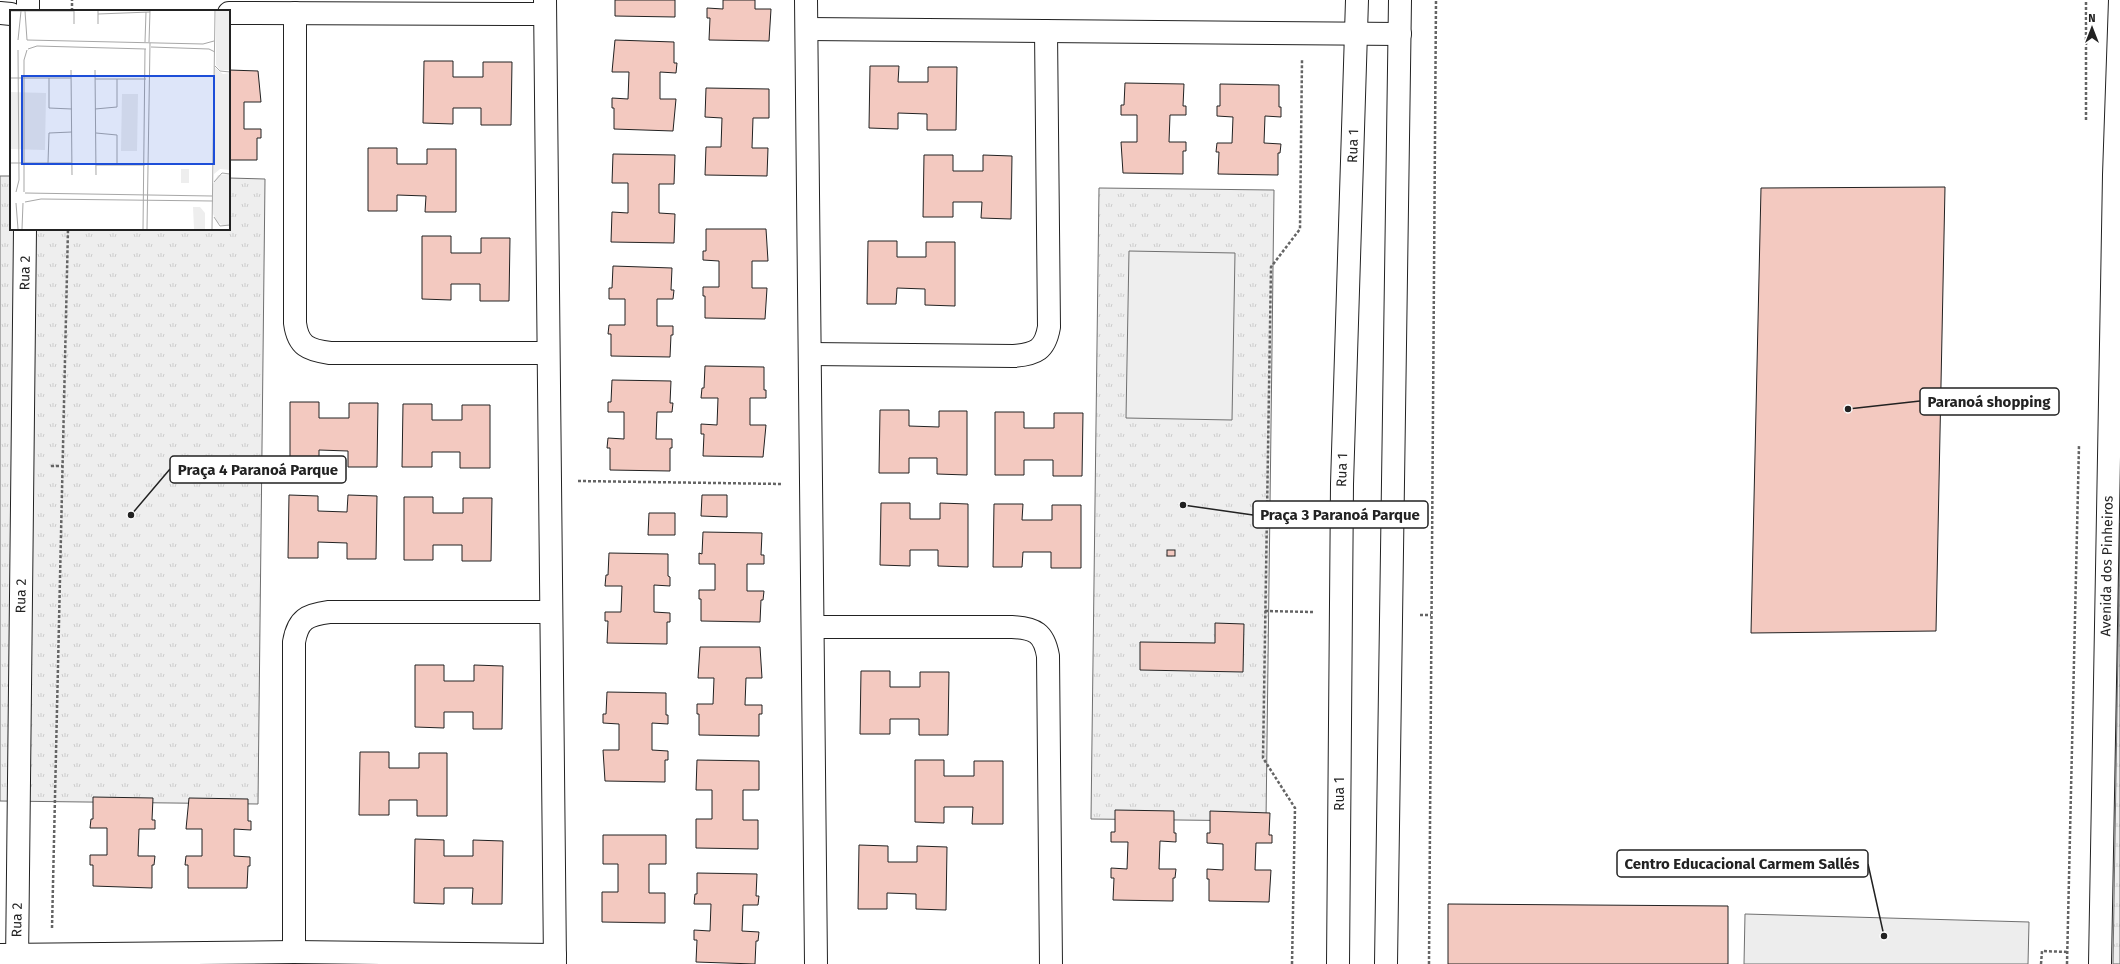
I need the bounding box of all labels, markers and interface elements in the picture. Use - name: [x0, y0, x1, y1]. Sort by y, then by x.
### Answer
- north arrow: [2072, 8, 2112, 48]
- inset map: [10, 10, 230, 230]
- text: N: [2088, 12, 2096, 25]
- street label: Rua 1: [1344, 129, 1362, 163]
- street label: Rua 2: [16, 255, 34, 291]
- callout: Paranoá shopping: [1920, 388, 2059, 415]
- text: Paranoá shopping: [1928, 393, 2051, 411]
- street label: Rua 1: [1333, 453, 1351, 487]
- callout: Praça 4 Paranoá Parque: [170, 456, 346, 483]
- text: Praça 4 Paranoá Parque: [178, 461, 338, 480]
- street label: Avenida dos Pinheiros: [2097, 495, 2117, 637]
- callout: Praça 3 Paranoá Parque: [1253, 501, 1428, 528]
- text: Praça 3 Paranoá Parque: [1260, 506, 1420, 525]
- street label: Rua 2: [12, 578, 30, 614]
- street label: Rua 1: [1331, 777, 1348, 811]
- callout: Centro Educacional Carmem Sallés: [1617, 850, 1868, 877]
- text: Centro Educacional Carmem Sallés: [1624, 855, 1860, 873]
- street label: Rua 2: [8, 902, 26, 938]

